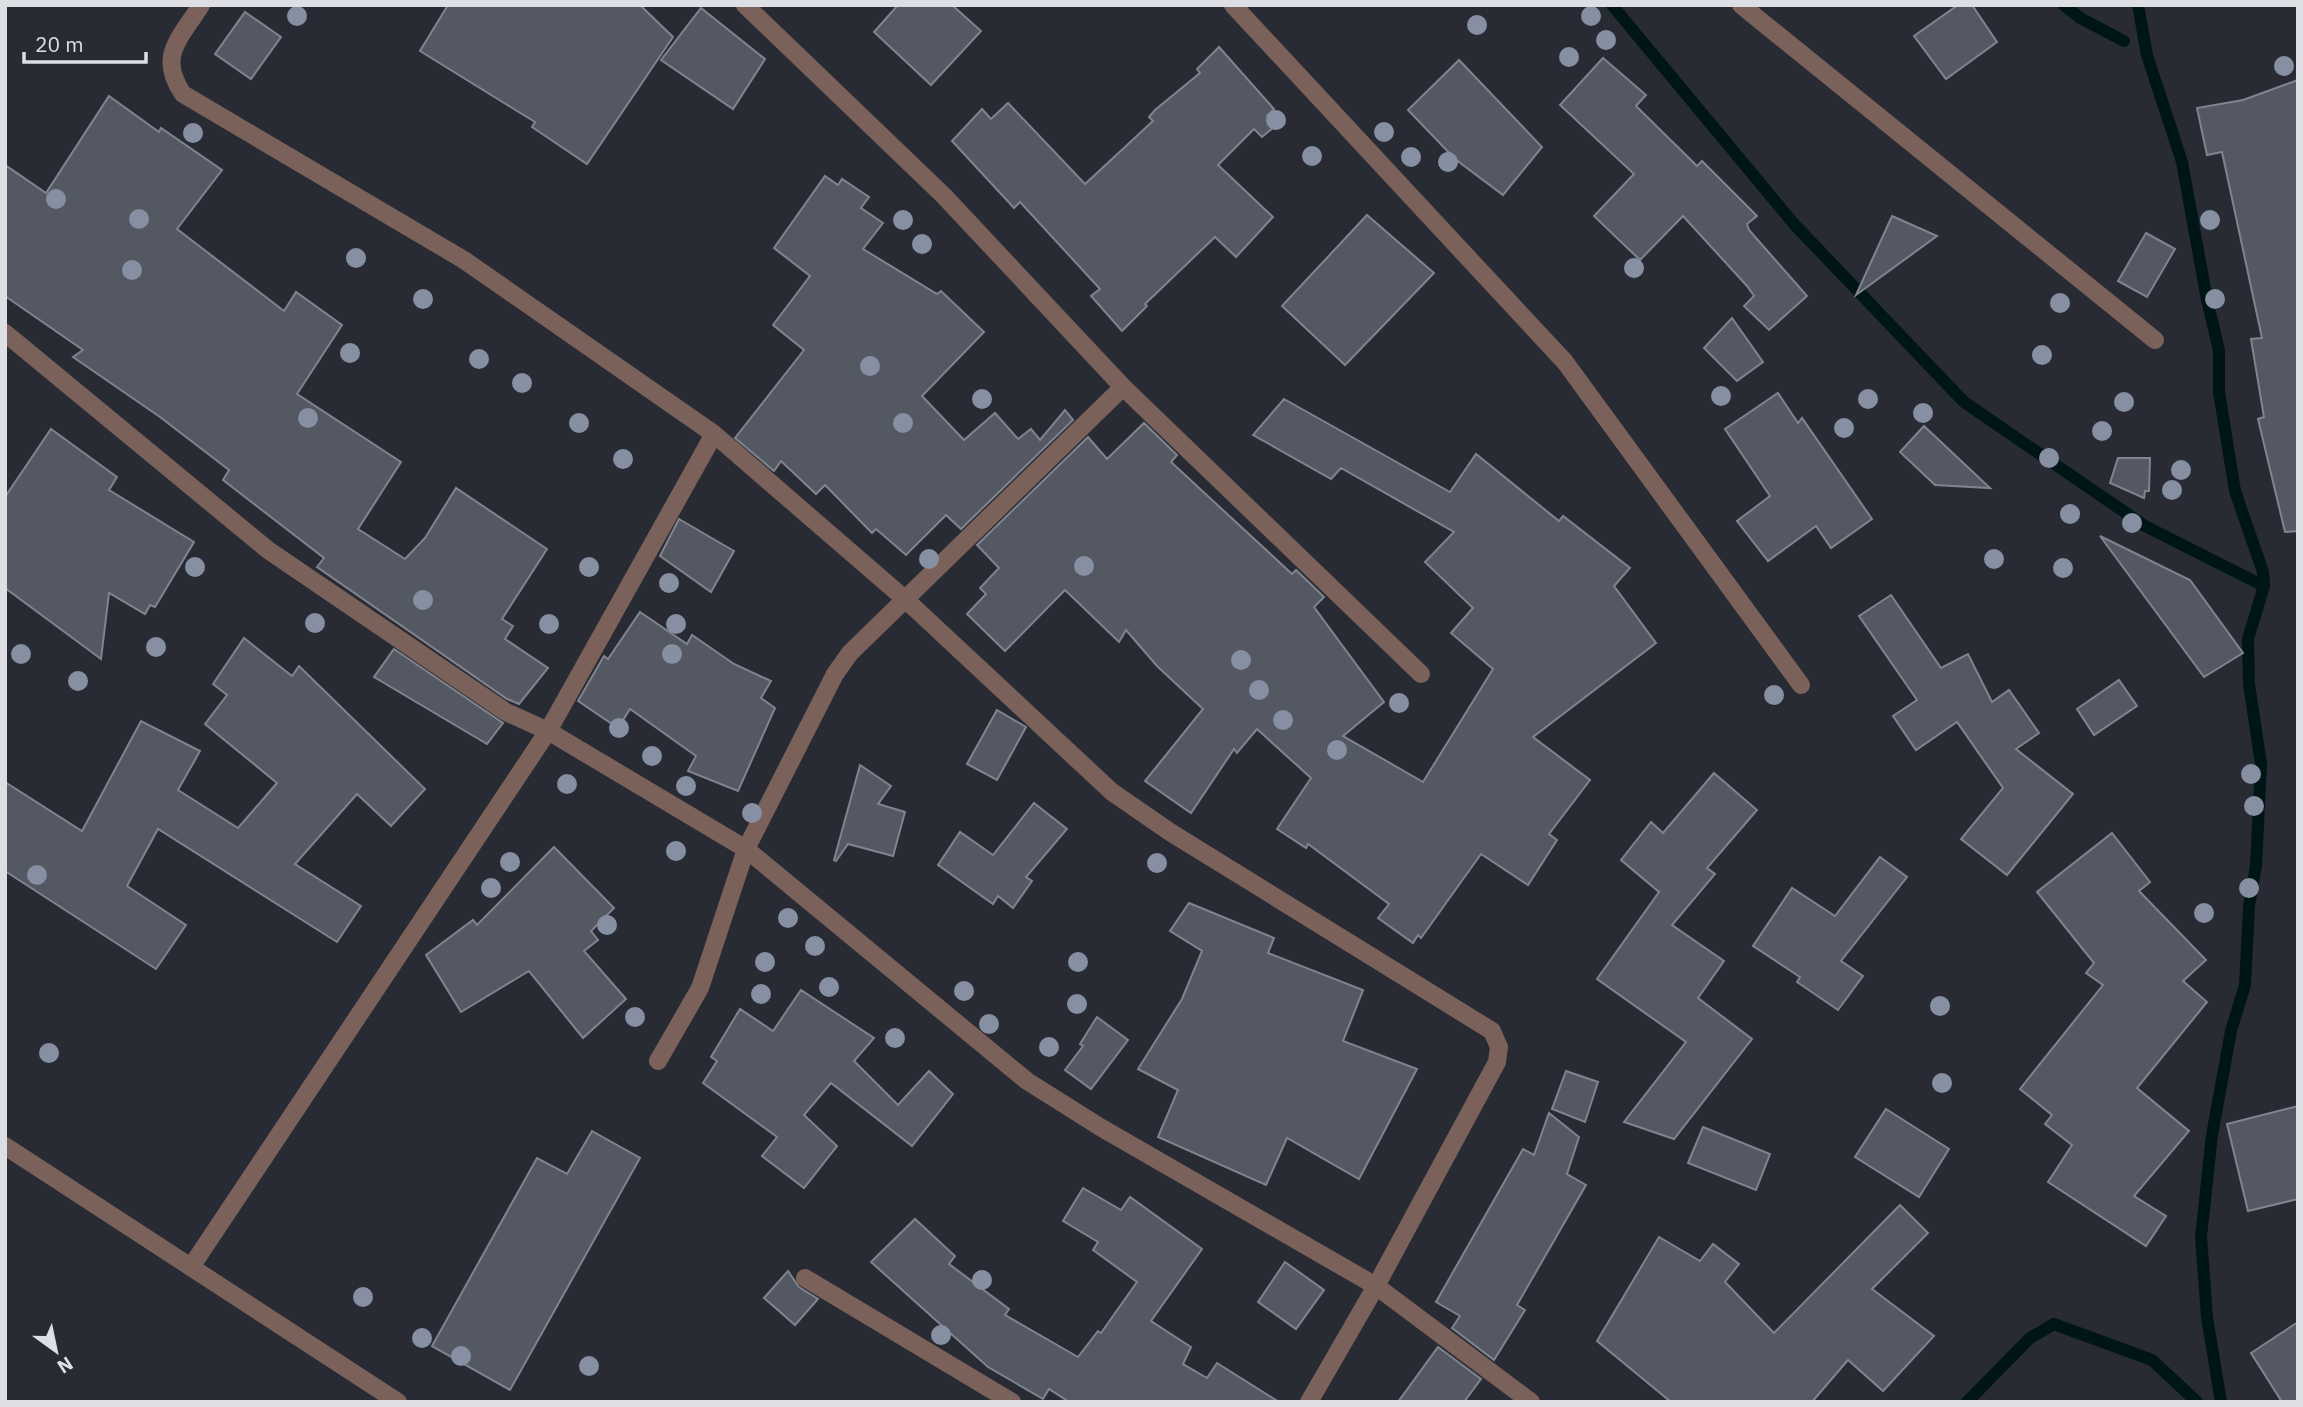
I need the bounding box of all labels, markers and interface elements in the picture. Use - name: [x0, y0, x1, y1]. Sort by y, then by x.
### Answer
- scale bar: [24, 21, 147, 65]
- text: 20 m: [35, 30, 84, 58]
- north arrow: [21, 1316, 91, 1386]
- text: N: [53, 1351, 78, 1379]

